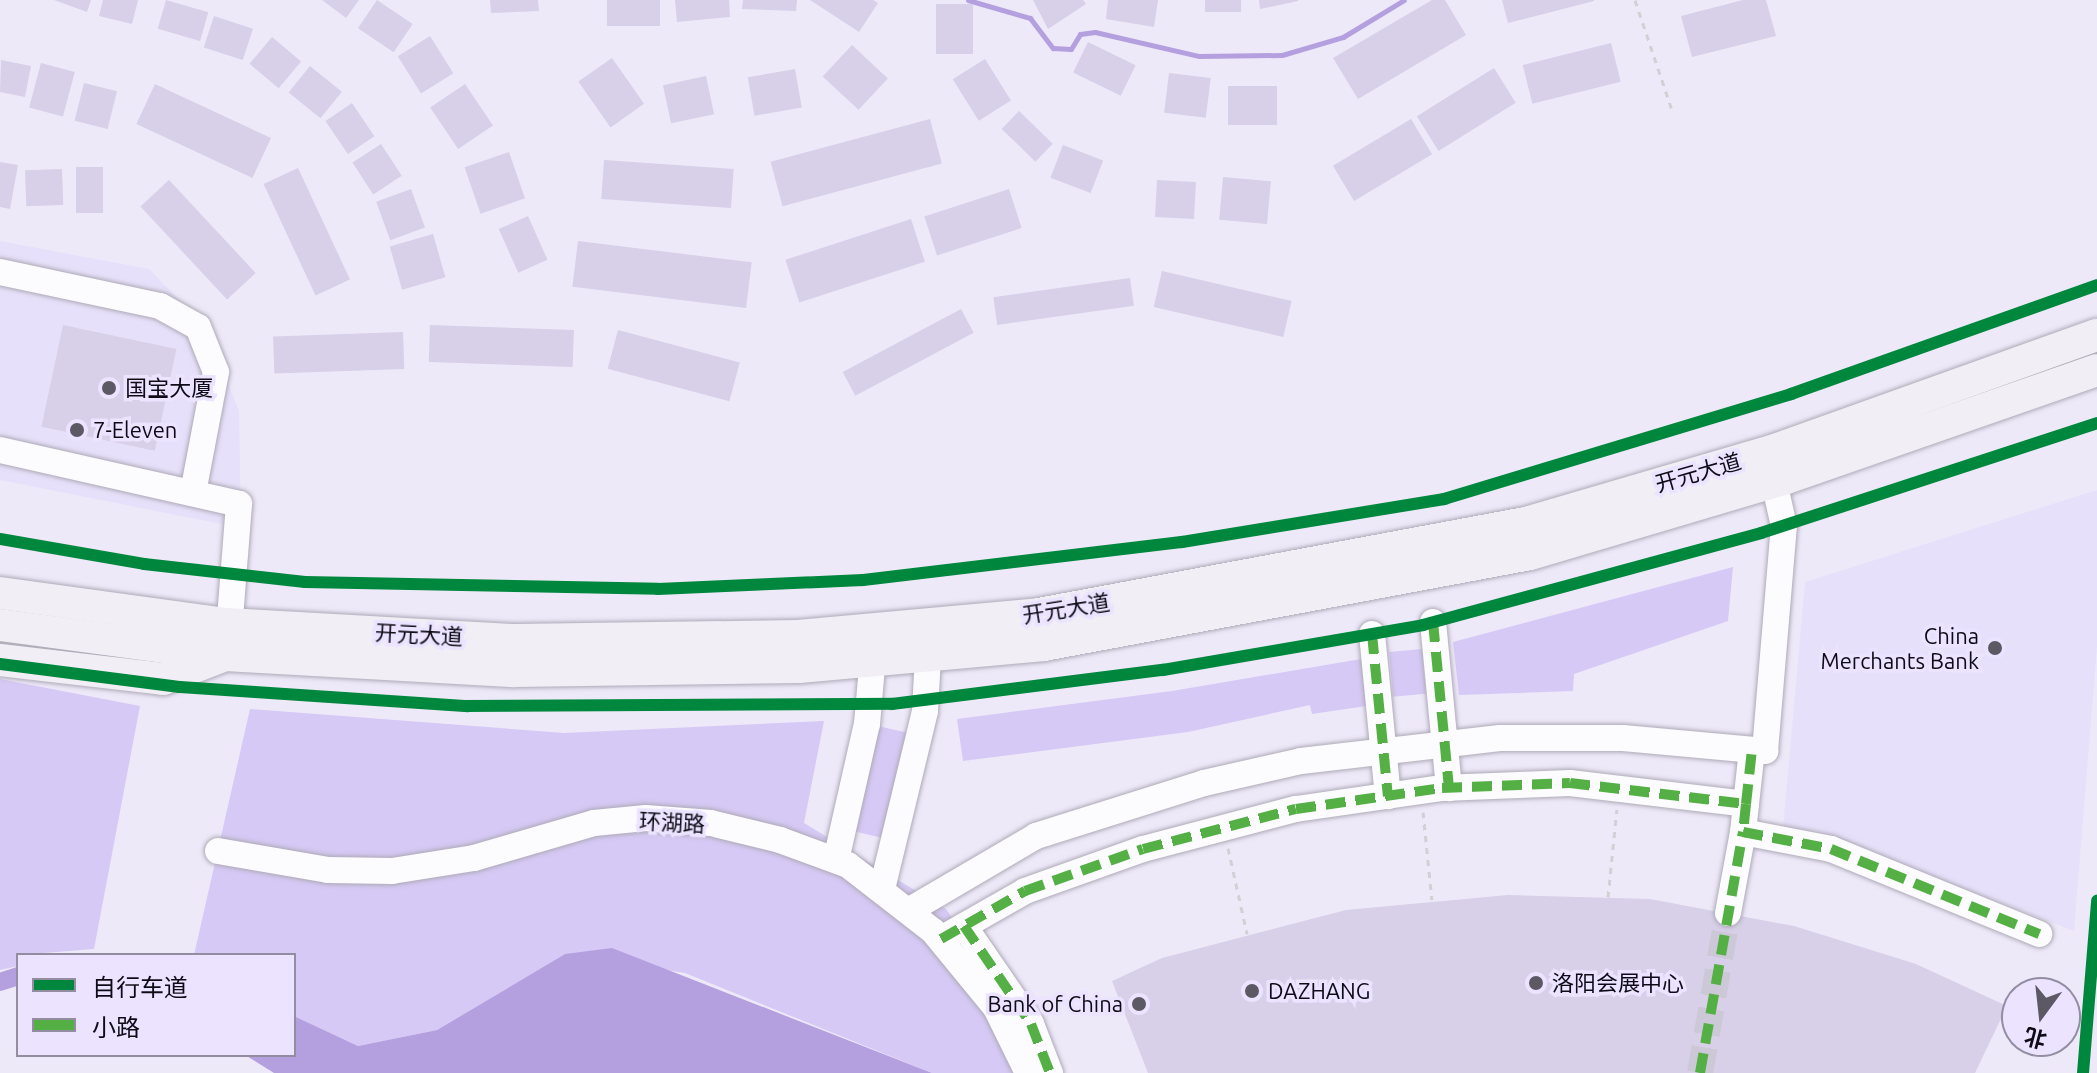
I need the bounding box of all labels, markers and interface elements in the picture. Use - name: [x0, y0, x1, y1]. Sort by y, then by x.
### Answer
- place label: 国宝大厦: [125, 375, 213, 401]
- marker: 国宝大厦: [100, 379, 118, 397]
- place label: 7-Eleven: [93, 417, 177, 443]
- marker: 7-Eleven: [68, 421, 86, 439]
- street label: 开元大道: [1652, 447, 1744, 497]
- street label: 开元大道: [1020, 588, 1112, 628]
- street label: 开元大道: [374, 619, 464, 649]
- place label: China Merchants Bank: [1821, 622, 1979, 674]
- marker: China Merchants Bank: [1986, 639, 2004, 657]
- street label: 环湖路: [638, 807, 706, 837]
- legend: [16, 953, 296, 1057]
- place label: 洛阳会展中心: [1552, 970, 1684, 996]
- text: 自行车道: [92, 974, 188, 1001]
- marker: 洛阳会展中心: [1527, 974, 1545, 992]
- north arrow: [2001, 977, 2081, 1057]
- place label: DAZHANG: [1268, 978, 1370, 1004]
- marker: DAZHANG: [1243, 982, 1261, 1000]
- place label: Bank of China: [987, 991, 1123, 1017]
- marker: Bank of China: [1130, 995, 1148, 1013]
- text: 小路: [92, 1014, 140, 1041]
- text: 北: [2021, 1024, 2049, 1054]

